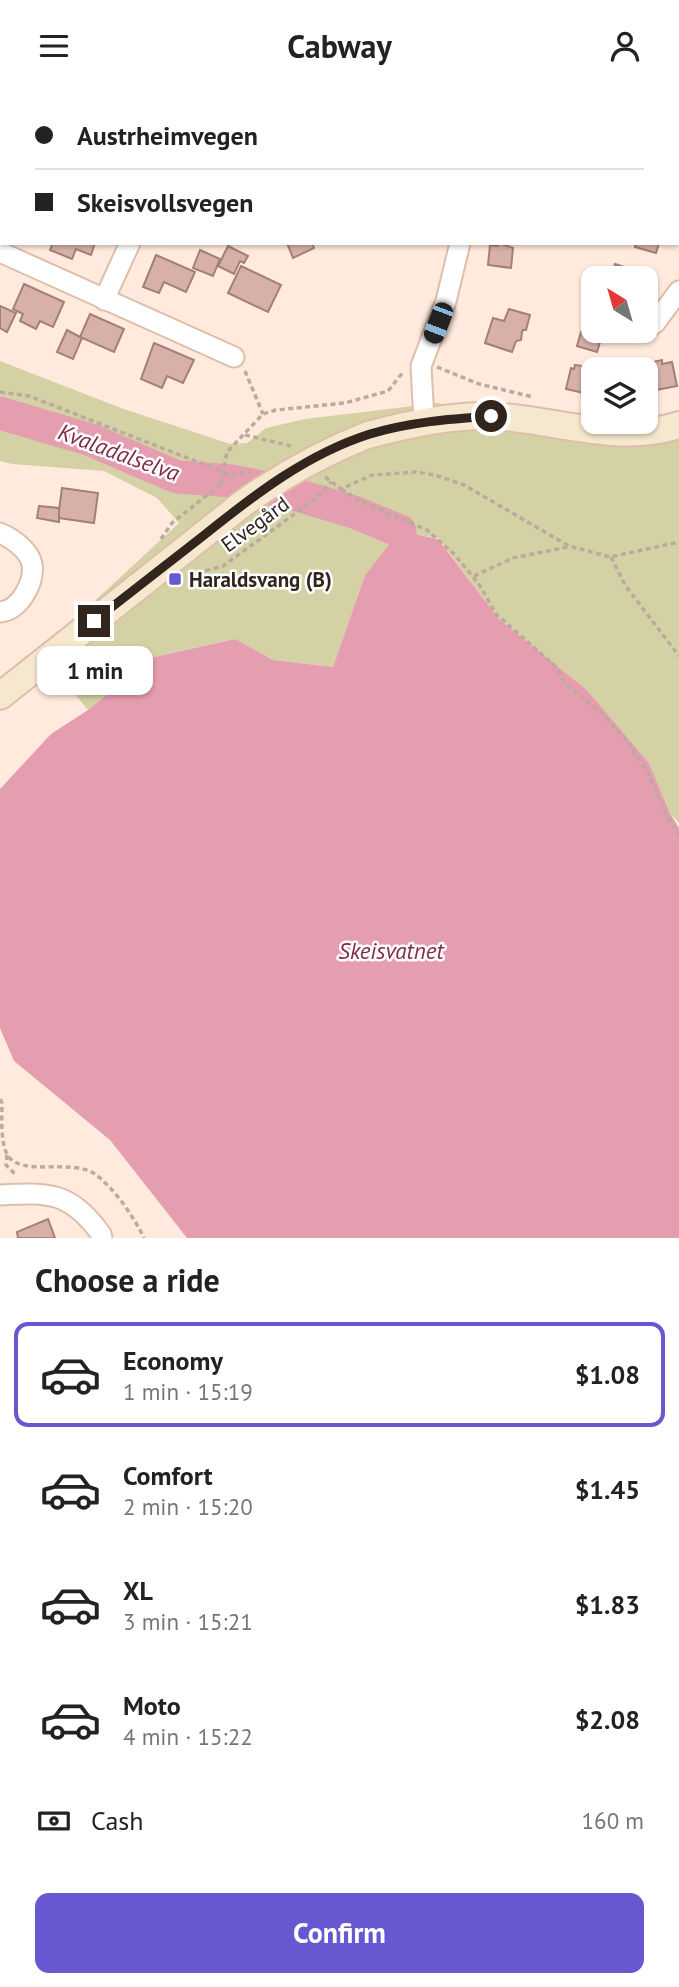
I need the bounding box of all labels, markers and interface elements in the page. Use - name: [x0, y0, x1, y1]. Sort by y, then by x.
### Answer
- text: Cabway: [287, 25, 392, 67]
- icon: menu: [35, 27, 73, 65]
- icon: person: [606, 27, 644, 65]
- text: Austrheimvegen: [77, 119, 258, 152]
- text: Skeisvollsvegen: [77, 186, 253, 219]
- north arrow: [581, 266, 658, 343]
- map controls: [581, 266, 658, 434]
- car: [421, 300, 456, 346]
- button: layers: [581, 357, 658, 434]
- route start: [475, 400, 507, 432]
- water label: Kvaladalselva: [54, 417, 184, 487]
- street label: Elvegård: [216, 490, 294, 558]
- place label: Haraldsvang (B): [189, 566, 332, 593]
- marker: Haraldsvang (B): [167, 571, 183, 587]
- route end: [78, 605, 110, 637]
- callout: 1 min: [36, 645, 152, 695]
- text: 1 min: [67, 656, 123, 685]
- water label: Skeisvatnet: [338, 936, 445, 965]
- text: Choose a ride: [35, 1259, 220, 1301]
- icon: car: [39, 1343, 102, 1406]
- text: Economy: [123, 1344, 223, 1377]
- text: $1.08: [575, 1358, 640, 1391]
- text: 1 min · 15:19: [123, 1377, 253, 1406]
- icon: car: [39, 1458, 102, 1521]
- text: Comfort: [123, 1459, 213, 1492]
- text: $1.45: [575, 1473, 640, 1506]
- text: 2 min · 15:20: [123, 1492, 253, 1521]
- icon: car: [39, 1573, 102, 1636]
- text: XL: [123, 1574, 153, 1607]
- text: $1.83: [575, 1588, 640, 1621]
- text: 3 min · 15:21: [123, 1607, 253, 1636]
- icon: car: [39, 1688, 102, 1751]
- text: Moto: [123, 1689, 181, 1722]
- text: $2.08: [575, 1703, 640, 1736]
- text: 4 min · 15:22: [123, 1722, 253, 1751]
- icon: cash: [35, 1802, 73, 1840]
- text: Cash: [91, 1804, 143, 1837]
- text: 160 m: [582, 1806, 644, 1835]
- button: Confirm: [35, 1893, 644, 1973]

